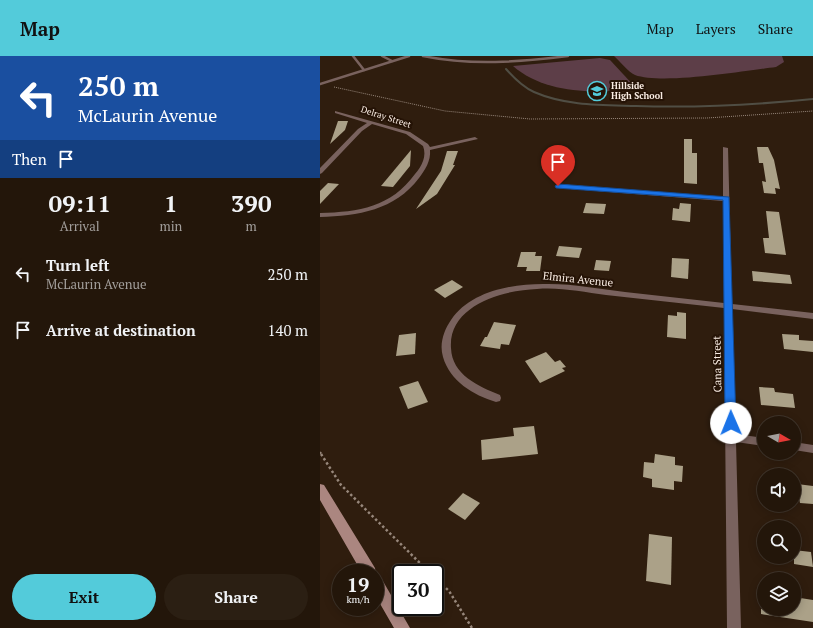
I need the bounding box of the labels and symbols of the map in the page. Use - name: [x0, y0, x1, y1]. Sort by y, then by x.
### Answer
- school or university icon: Hillside High School: [586, 80, 608, 102]
- place label: Hillside High School: [611, 80, 663, 102]
- street label: Delray Street: [359, 103, 413, 131]
- pin: [541, 145, 575, 186]
- street label: Elmira Avenue: [542, 268, 614, 290]
- street label: Cana Street: [710, 336, 724, 392]
- position arrow: [710, 402, 752, 444]
- north arrow: [757, 416, 801, 460]
- speed limit sign: 30: [392, 564, 444, 616]

